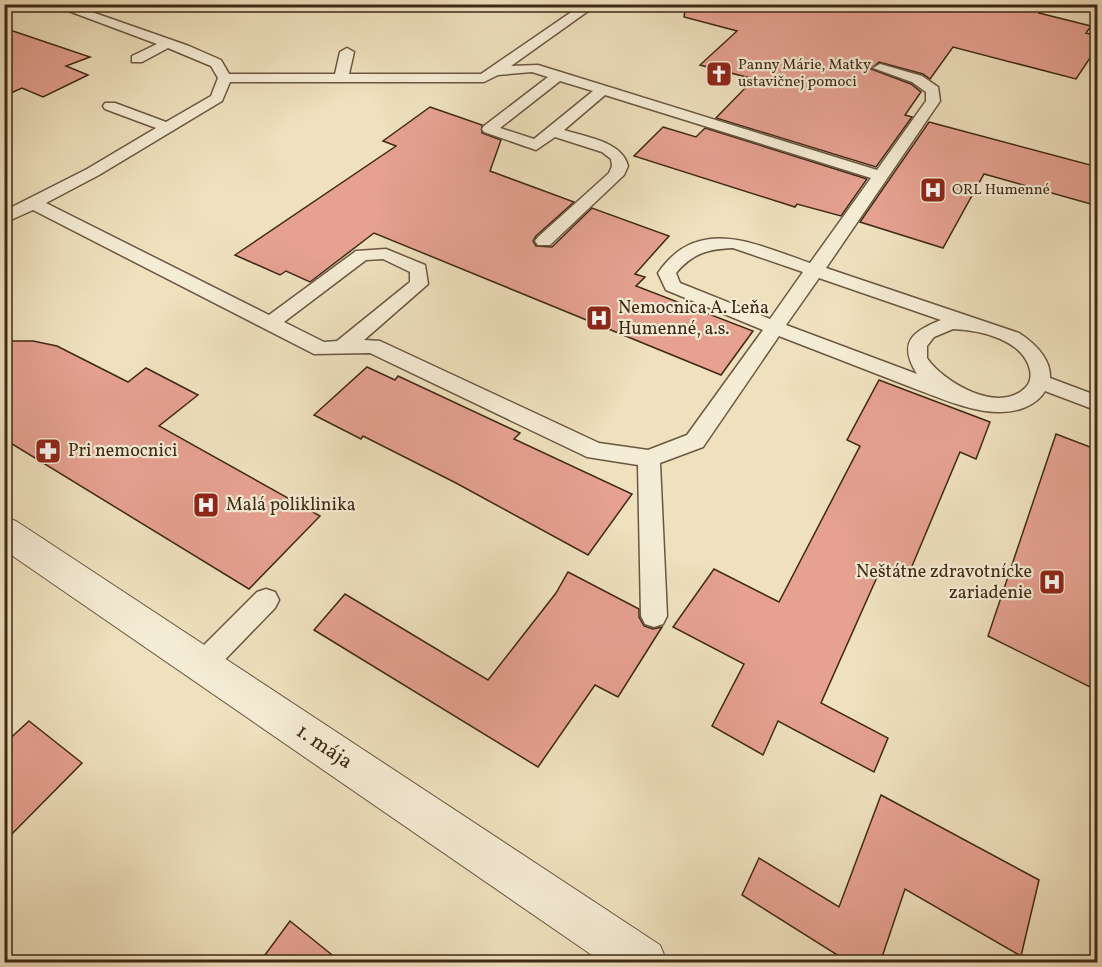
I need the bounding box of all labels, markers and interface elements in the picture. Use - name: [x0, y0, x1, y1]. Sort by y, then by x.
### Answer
- place label: Panny Márie, Matky ustavičnej pomoci: [738, 55, 871, 93]
- church icon: Panny Márie, Matky ustavičnej pomoci: [704, 59, 734, 89]
- hospital icon: ORL Humenné: [918, 175, 948, 205]
- place label: ORL Humenné: [952, 180, 1050, 201]
- place label: Nemocnica A. Leňa Humenné, a.s.: [618, 296, 769, 342]
- hospital icon: Nemocnica A. Leňa Humenné, a.s.: [584, 303, 614, 333]
- pharmacy icon: Pri nemocnici: [33, 436, 63, 466]
- place label: Pri nemocnici: [68, 439, 177, 464]
- hospital icon: Malá poliklinika: [191, 490, 221, 520]
- place label: Malá poliklinika: [226, 493, 356, 518]
- place label: Neštátne zdravotnícke zariadenie: [856, 560, 1032, 606]
- hospital icon: Neštátne zdravotnícke zariadenie: [1037, 567, 1067, 597]
- street label: 1. mája: [290, 717, 358, 777]

